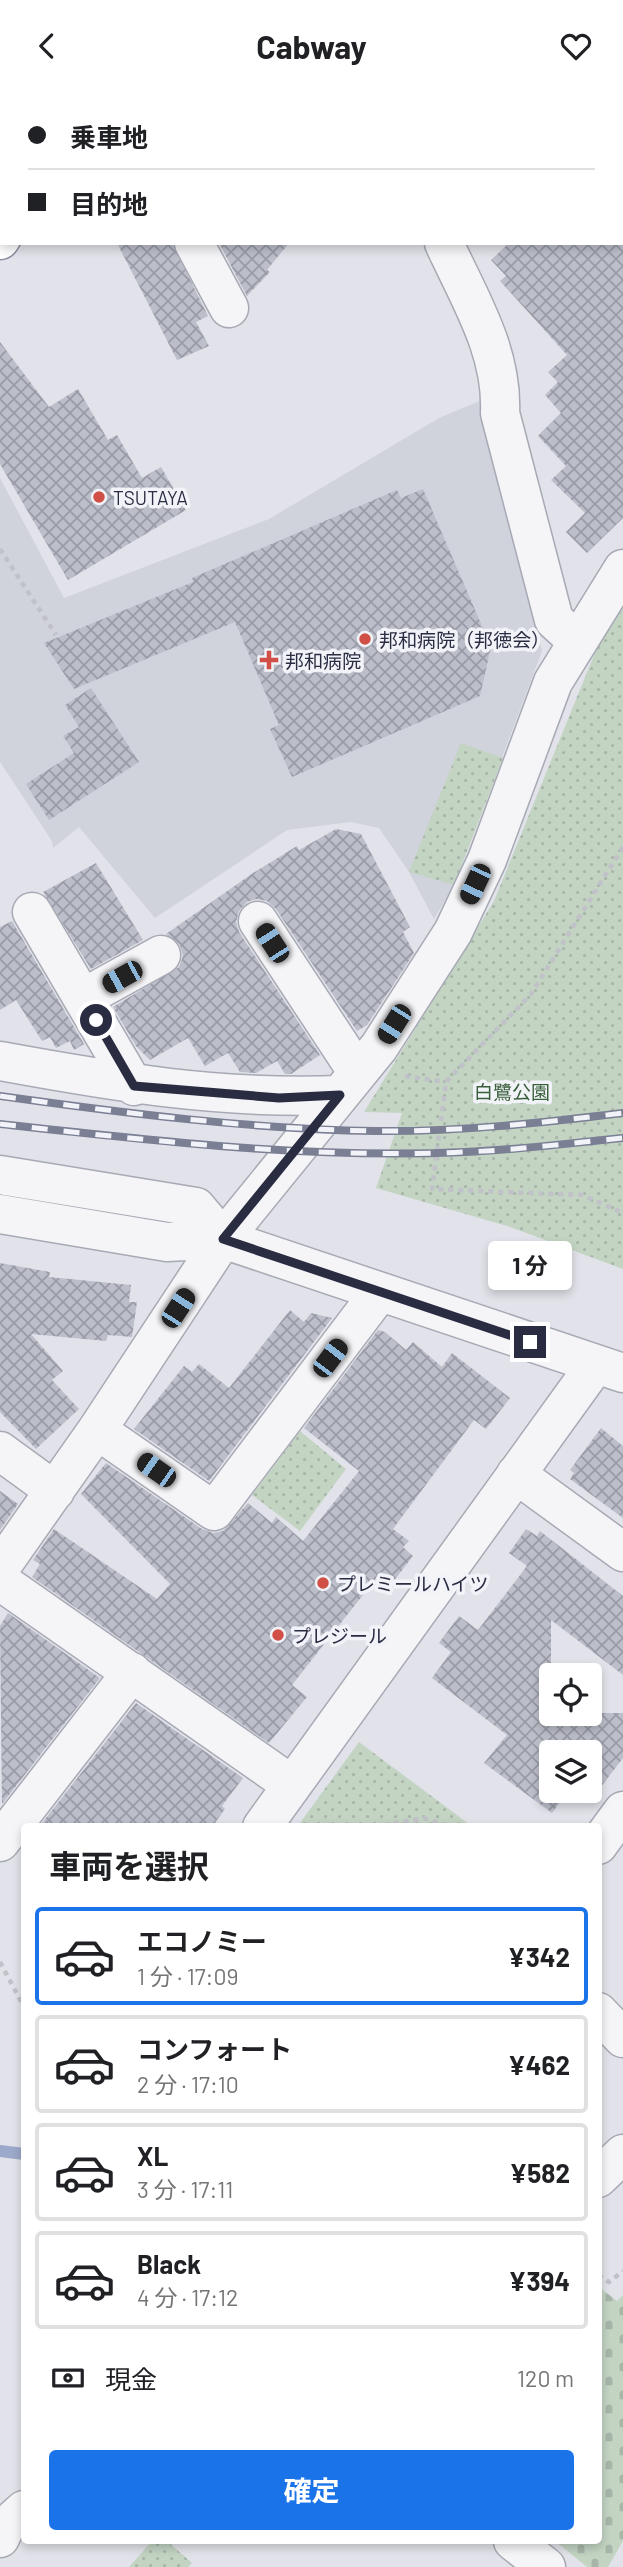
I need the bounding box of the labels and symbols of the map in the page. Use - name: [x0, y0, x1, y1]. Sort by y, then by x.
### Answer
- place label: TSUTAYA: [113, 486, 188, 509]
- marker: TSUTAYA: [91, 489, 107, 505]
- place label: 邦和病院（邦徳会）: [379, 628, 550, 651]
- marker: 邦和病院（邦徳会）: [357, 631, 373, 647]
- place label: 邦和病院: [285, 649, 361, 672]
- marker: 邦和病院: [259, 650, 279, 670]
- car: [457, 861, 494, 907]
- car: [252, 920, 293, 966]
- car: [99, 958, 146, 996]
- car: [374, 1001, 415, 1047]
- route start: [80, 1004, 112, 1036]
- park label: 白鷺公園: [474, 1080, 550, 1103]
- callout: 1 分: [488, 1241, 572, 1289]
- car: [158, 1285, 199, 1331]
- route end: [514, 1326, 546, 1358]
- car: [309, 1335, 352, 1381]
- car: [133, 1449, 180, 1491]
- place label: プレミールハイツ: [337, 1572, 489, 1595]
- marker: プレミールハイツ: [315, 1575, 331, 1591]
- place label: プレジール: [292, 1624, 387, 1647]
- marker: プレジール: [270, 1627, 286, 1643]

